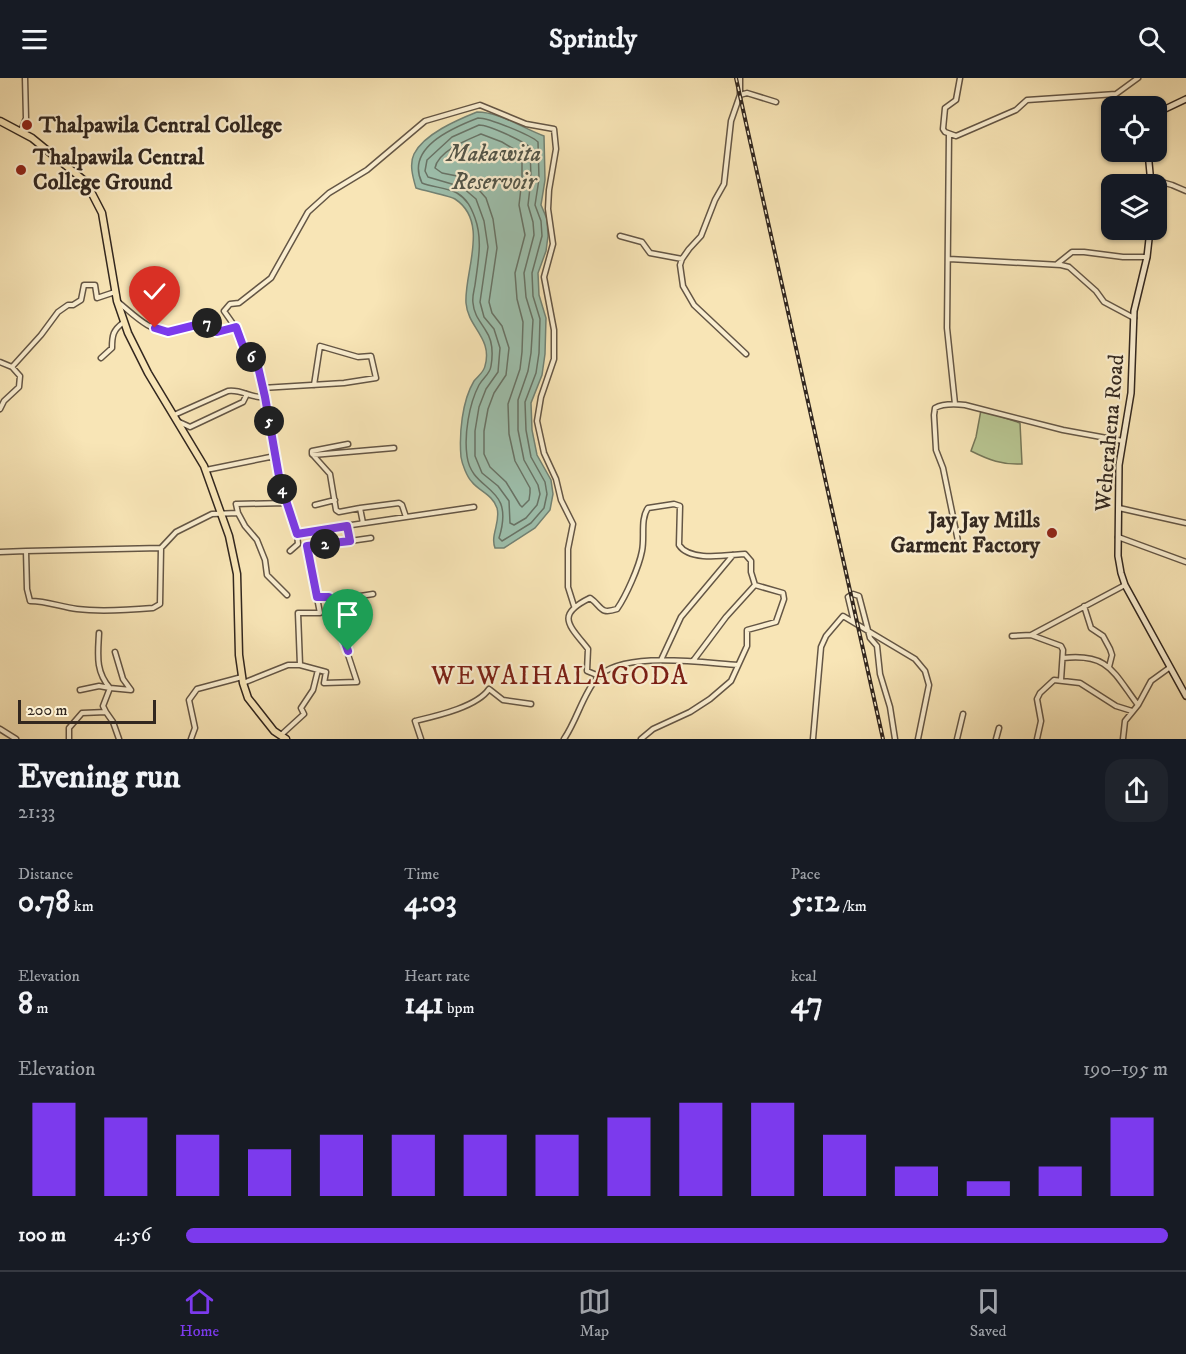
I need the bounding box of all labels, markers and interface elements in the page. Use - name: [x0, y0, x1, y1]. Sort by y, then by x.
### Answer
- text: Sprintly: [549, 22, 637, 56]
- icon: menu: [18, 23, 51, 56]
- icon: search: [1135, 23, 1168, 56]
- map controls: [1101, 96, 1167, 240]
- button: locate: [1101, 96, 1167, 162]
- place label: Thalpawila Central College: [38, 112, 282, 139]
- marker: Thalpawila Central College: [20, 118, 34, 132]
- water label: Makawita Reservoir: [445, 139, 541, 197]
- place label: Thalpawila Central College Ground: [32, 144, 205, 196]
- marker: Thalpawila Central College Ground: [14, 163, 28, 177]
- button: layers: [1101, 174, 1167, 240]
- pin: [129, 266, 180, 328]
- icon: check: [138, 275, 171, 308]
- pin: 7: [192, 308, 222, 338]
- text: 7: [203, 313, 211, 333]
- pin: 6: [236, 342, 266, 372]
- text: 6: [247, 347, 255, 367]
- street label: Weherahena Road: [1090, 353, 1130, 514]
- pin: 5: [254, 406, 284, 436]
- text: 5: [265, 411, 273, 431]
- pin: 4: [267, 474, 297, 504]
- text: 4: [277, 479, 287, 499]
- place label: Jay Jay Mills Garment Factory: [890, 507, 1041, 559]
- marker: Jay Jay Mills Garment Factory: [1045, 526, 1059, 540]
- pin: 2: [310, 529, 340, 559]
- text: 2: [321, 534, 329, 554]
- pin: [322, 589, 373, 651]
- icon: arrive: [331, 598, 364, 631]
- district label: WEWAIHALAGODA: [430, 660, 689, 693]
- scale bar: [18, 697, 156, 724]
- text: 200 m: [27, 700, 68, 720]
- text: Evening run: [18, 757, 180, 798]
- button: share: [1105, 759, 1168, 822]
- text: 21:33: [18, 800, 55, 825]
- text: Distance: [18, 864, 73, 884]
- text: Time: [404, 864, 439, 884]
- text: Pace: [791, 864, 820, 884]
- text: 0.78: [18, 884, 70, 921]
- text: 4:03: [404, 884, 457, 921]
- text: 5:12: [791, 884, 839, 921]
- text: km: [70, 896, 94, 916]
- text: /km: [839, 896, 867, 916]
- text: Elevation: [18, 966, 80, 986]
- text: Heart rate: [404, 966, 470, 986]
- text: kcal: [791, 966, 817, 986]
- text: 8: [18, 986, 33, 1023]
- text: 141: [404, 986, 444, 1023]
- text: 47: [791, 986, 823, 1023]
- text: m: [33, 998, 48, 1018]
- text: bpm: [444, 998, 475, 1018]
- text: Elevation: [18, 1057, 95, 1082]
- text: 190–195 m: [1083, 1057, 1168, 1082]
- text: 100 m: [18, 1223, 66, 1248]
- text: 4:56: [114, 1223, 151, 1248]
- tab: Home: [179, 1285, 219, 1341]
- tab: Map: [578, 1285, 611, 1341]
- tab: Saved: [970, 1285, 1007, 1341]

